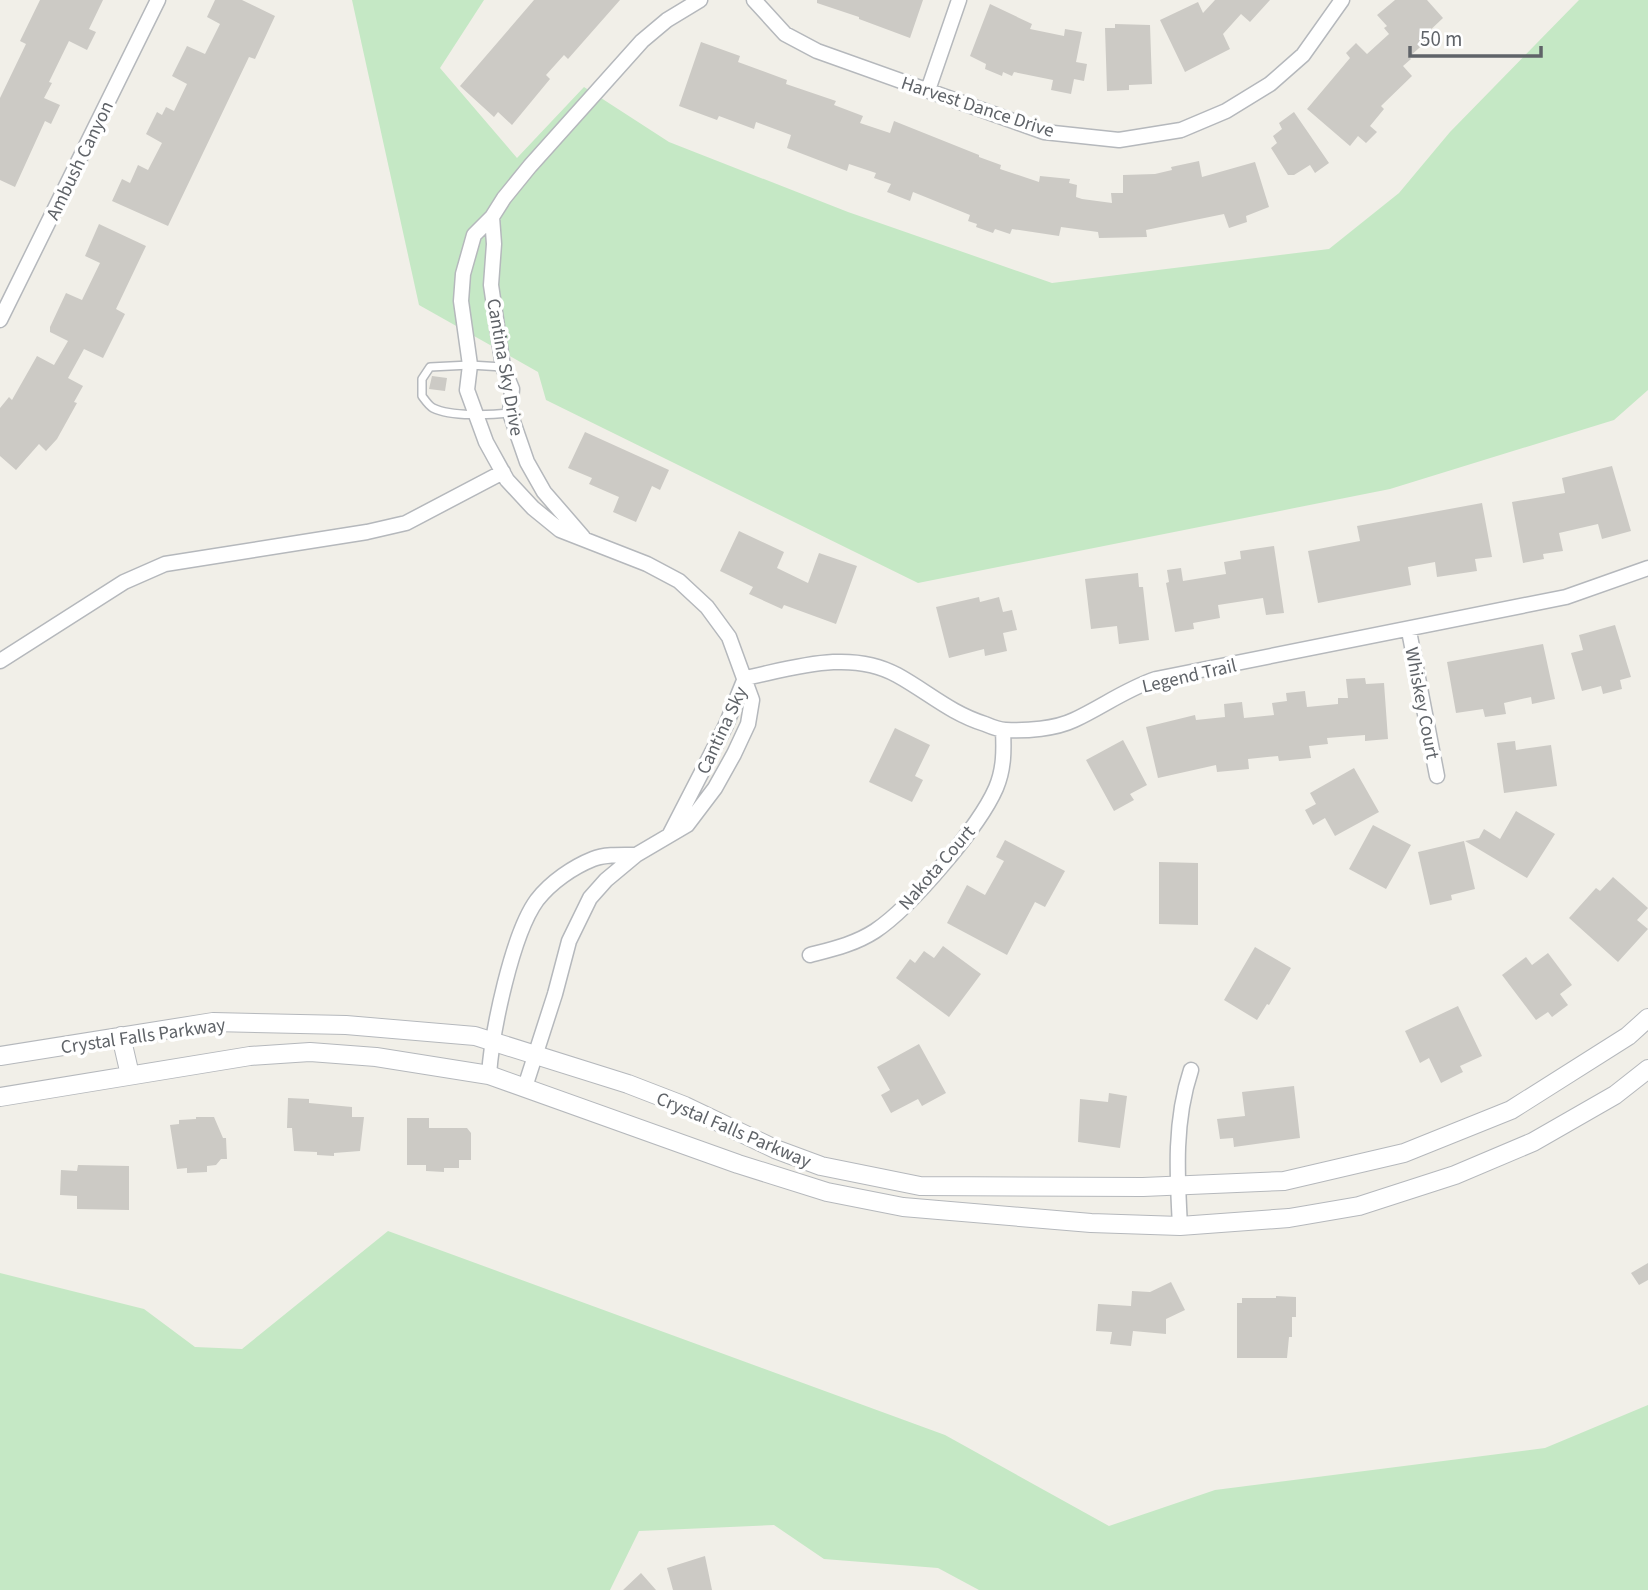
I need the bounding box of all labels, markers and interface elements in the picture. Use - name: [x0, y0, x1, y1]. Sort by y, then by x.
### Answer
- scale bar: [1410, 14, 1541, 58]
- text: 50 m: [1420, 24, 1462, 54]
- street label: Harvest Dance Drive: [898, 70, 1058, 145]
- street label: Ambush Canyon: [40, 97, 121, 225]
- street label: Cantina Sky Drive: [479, 296, 530, 438]
- street label: Whiskey Court: [1397, 645, 1446, 762]
- street label: Legend Trail: [1139, 652, 1239, 700]
- street label: Cantina Sky: [690, 682, 755, 779]
- street label: Nakota Court: [893, 819, 982, 916]
- street label: Crystal Falls Parkway: [59, 1012, 227, 1061]
- street label: Crystal Falls Parkway: [652, 1086, 815, 1175]

